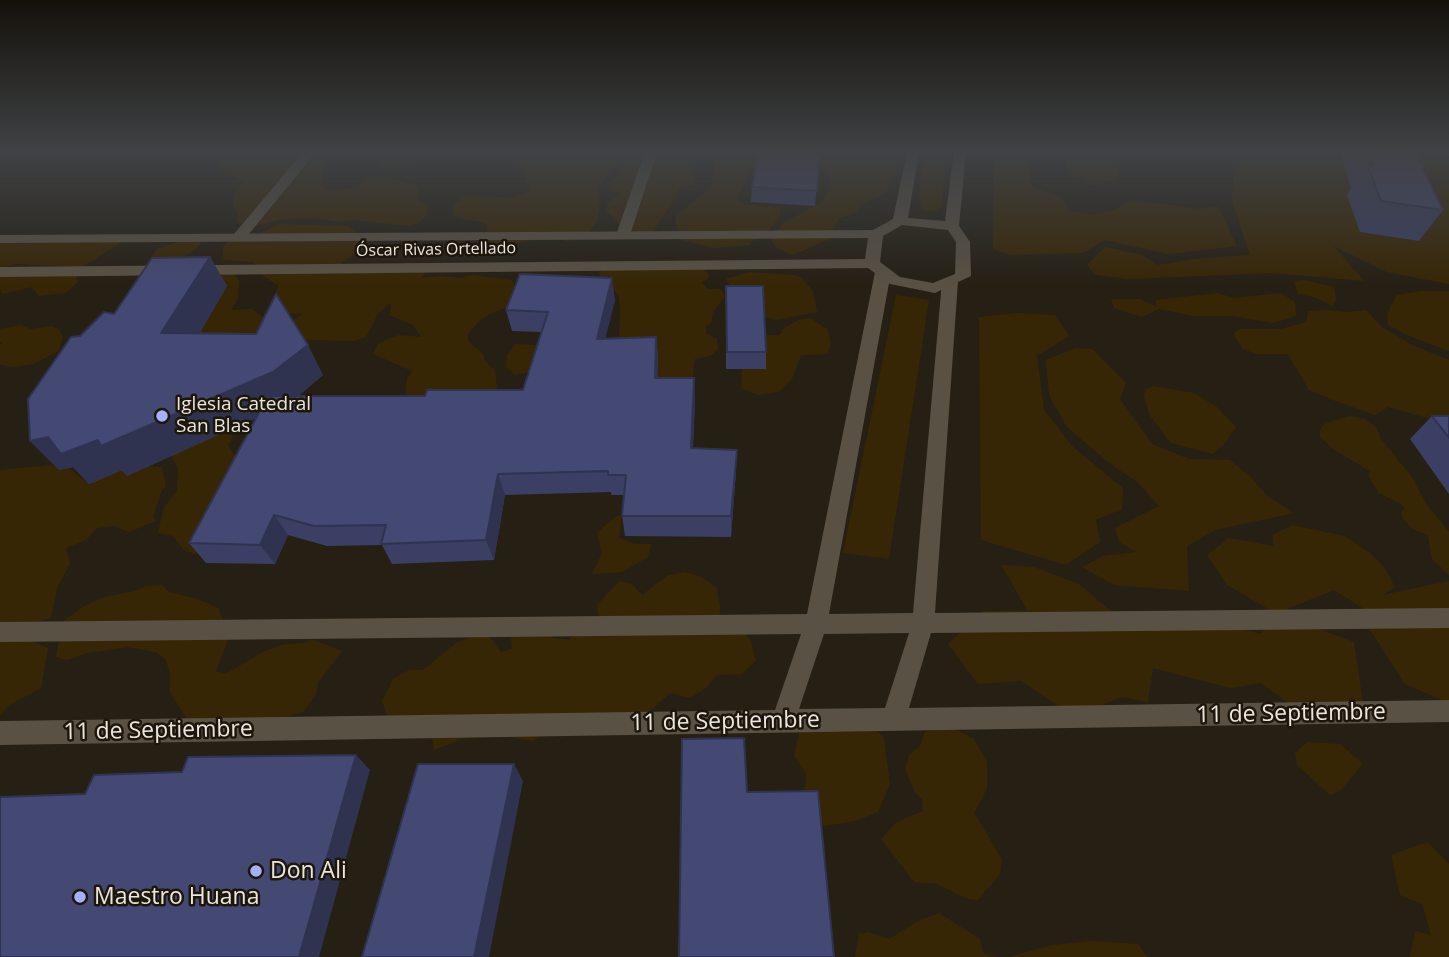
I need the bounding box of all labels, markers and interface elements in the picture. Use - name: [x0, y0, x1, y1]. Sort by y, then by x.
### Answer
- street label: Óscar Rivas Ortellado: [356, 239, 516, 261]
- place label: Iglesia Catedral San Blas: [176, 394, 311, 438]
- marker: Iglesia Catedral San Blas: [154, 408, 170, 424]
- street label: 11 de Septiembre: [1196, 699, 1386, 729]
- street label: 11 de Septiembre: [630, 707, 820, 737]
- street label: 11 de Septiembre: [63, 716, 253, 746]
- place label: Don Ali: [270, 857, 347, 885]
- marker: Don Ali: [248, 863, 264, 879]
- place label: Maestro Huana: [94, 883, 259, 911]
- marker: Maestro Huana: [72, 889, 88, 905]

